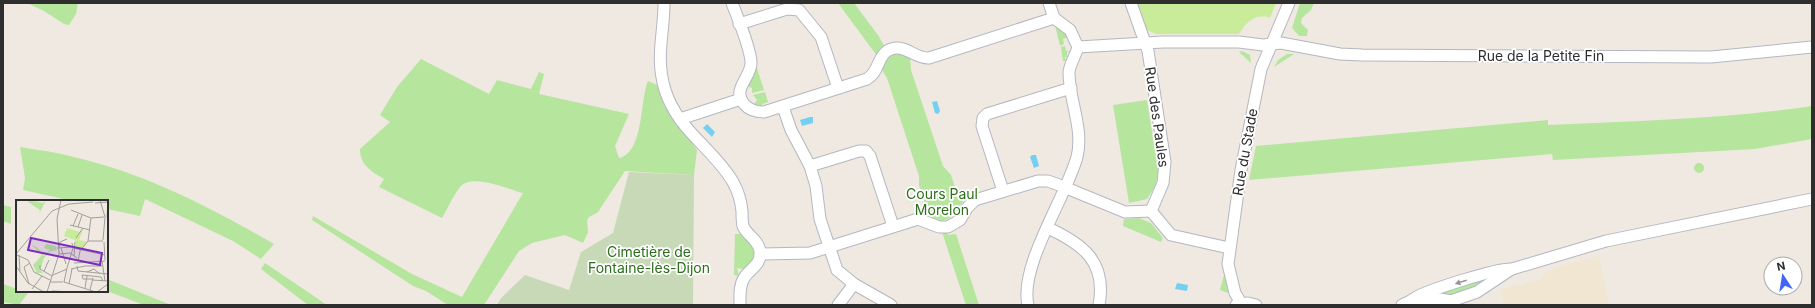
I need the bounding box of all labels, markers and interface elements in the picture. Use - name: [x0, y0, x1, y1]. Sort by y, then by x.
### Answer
- street label: Rue de la Petite Fin: [1478, 47, 1604, 64]
- street label: Rue des Paules: [1142, 65, 1173, 168]
- street label: Rue du Stade: [1228, 107, 1261, 197]
- park label: Cours Paul Morelon: [906, 185, 978, 218]
- inset map: [16, 200, 108, 292]
- park label: Cimetière de Fontaine-lès-Dijon: [588, 243, 710, 276]
- north arrow: [1763, 256, 1803, 296]
- text: N: [1775, 258, 1786, 274]
- one-way arrow: [1455, 279, 1467, 285]

